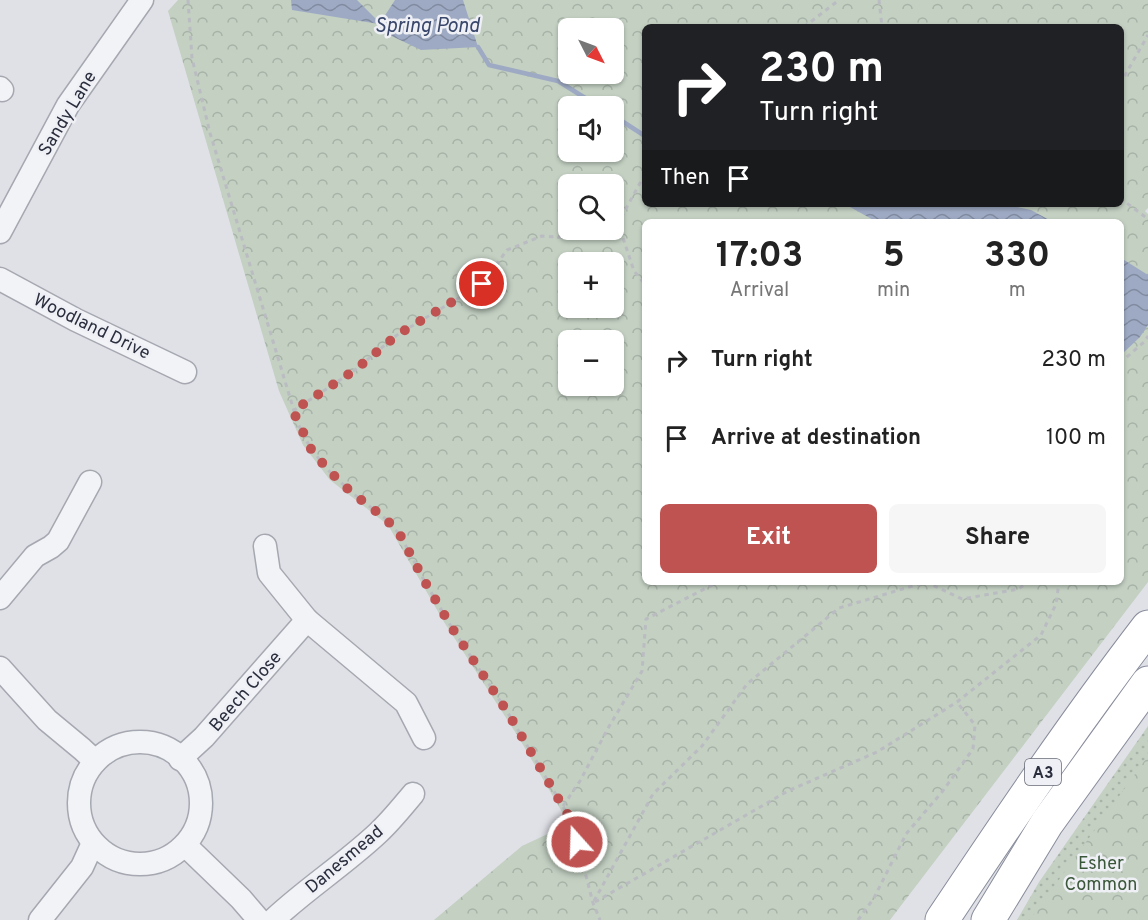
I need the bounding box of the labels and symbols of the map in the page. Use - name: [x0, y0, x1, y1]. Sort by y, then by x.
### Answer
- water label: Spring Pond: [375, 14, 481, 40]
- north arrow: [558, 18, 624, 84]
- street label: Sandy Lane: [34, 67, 103, 160]
- pin: [456, 258, 507, 309]
- street label: Woodland Drive: [29, 289, 154, 366]
- street label: Beech Close: [205, 647, 287, 737]
- road number: A3: [1025, 759, 1061, 785]
- position arrow: [545, 810, 609, 874]
- street label: Danesmead: [301, 821, 389, 899]
- park label: Esher Common: [1065, 853, 1137, 897]

